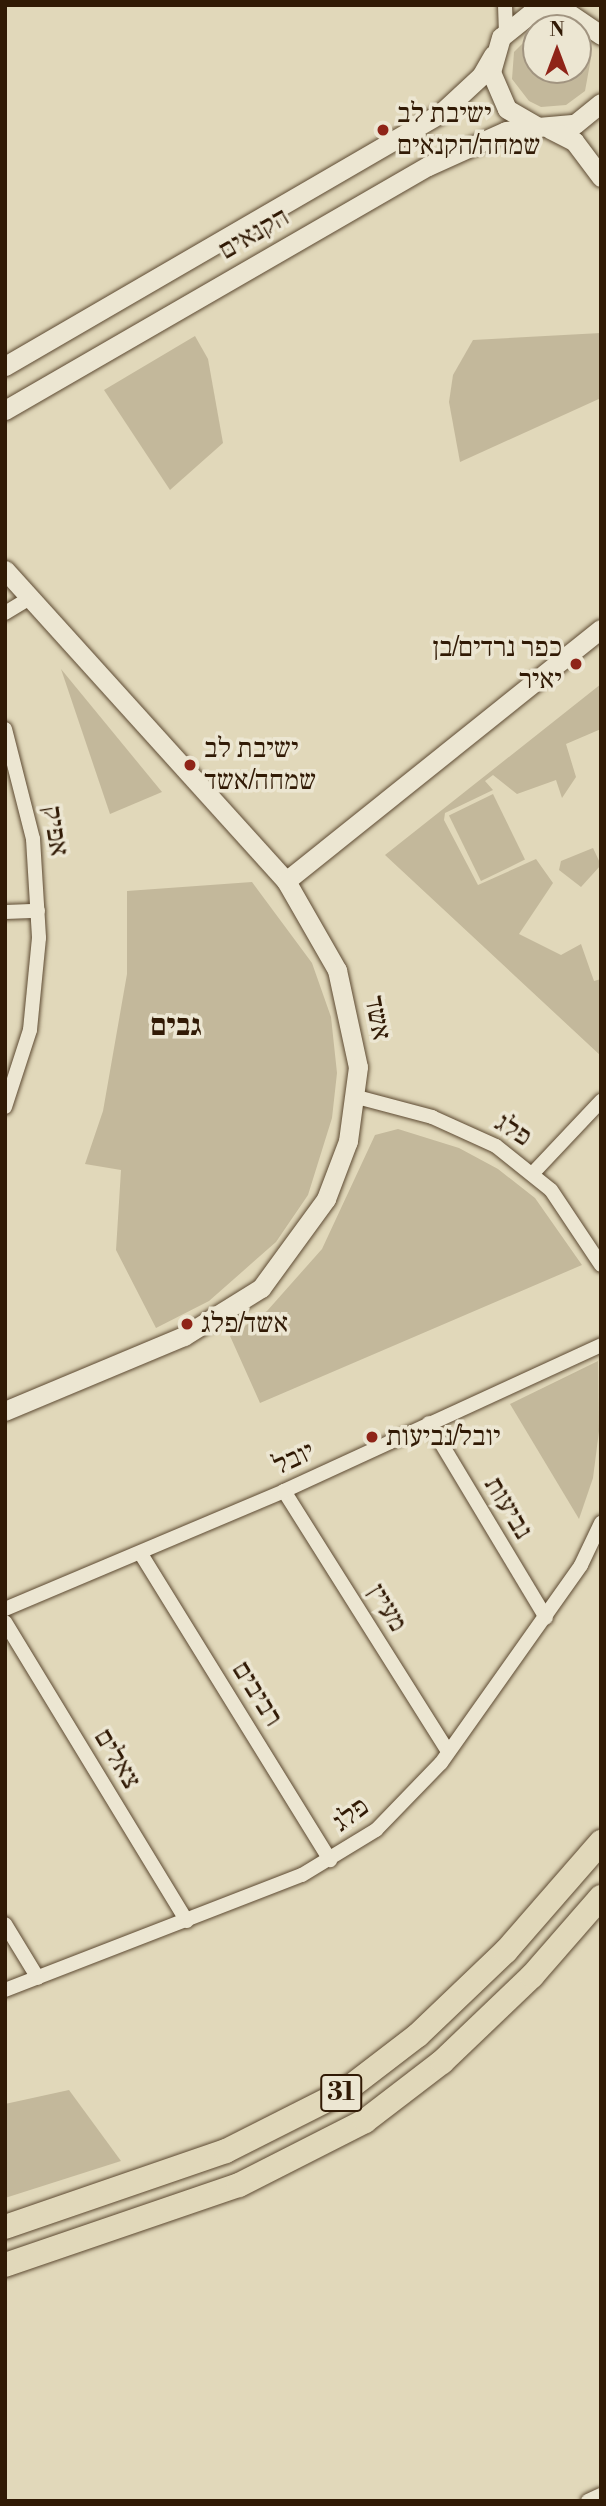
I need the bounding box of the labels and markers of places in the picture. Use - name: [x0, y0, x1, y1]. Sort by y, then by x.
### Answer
- place label: ישיבת לב שמחה/הקנאים: [397, 97, 540, 163]
- marker: ישיבת לב שמחה/הקנאים: [375, 122, 391, 138]
- place label: כפר נרדים/בן יאיר: [433, 631, 562, 697]
- marker: כפר נרדים/בן יאיר: [568, 656, 584, 672]
- place label: ישיבת לב שמחה/אשד: [204, 732, 316, 798]
- marker: ישיבת לב שמחה/אשד: [182, 757, 198, 773]
- place label: אשד/פלג: [201, 1307, 288, 1341]
- marker: אשד/פלג: [179, 1316, 195, 1332]
- place label: יובל/נביעות: [386, 1420, 501, 1454]
- marker: יובל/נביעות: [364, 1429, 380, 1445]

